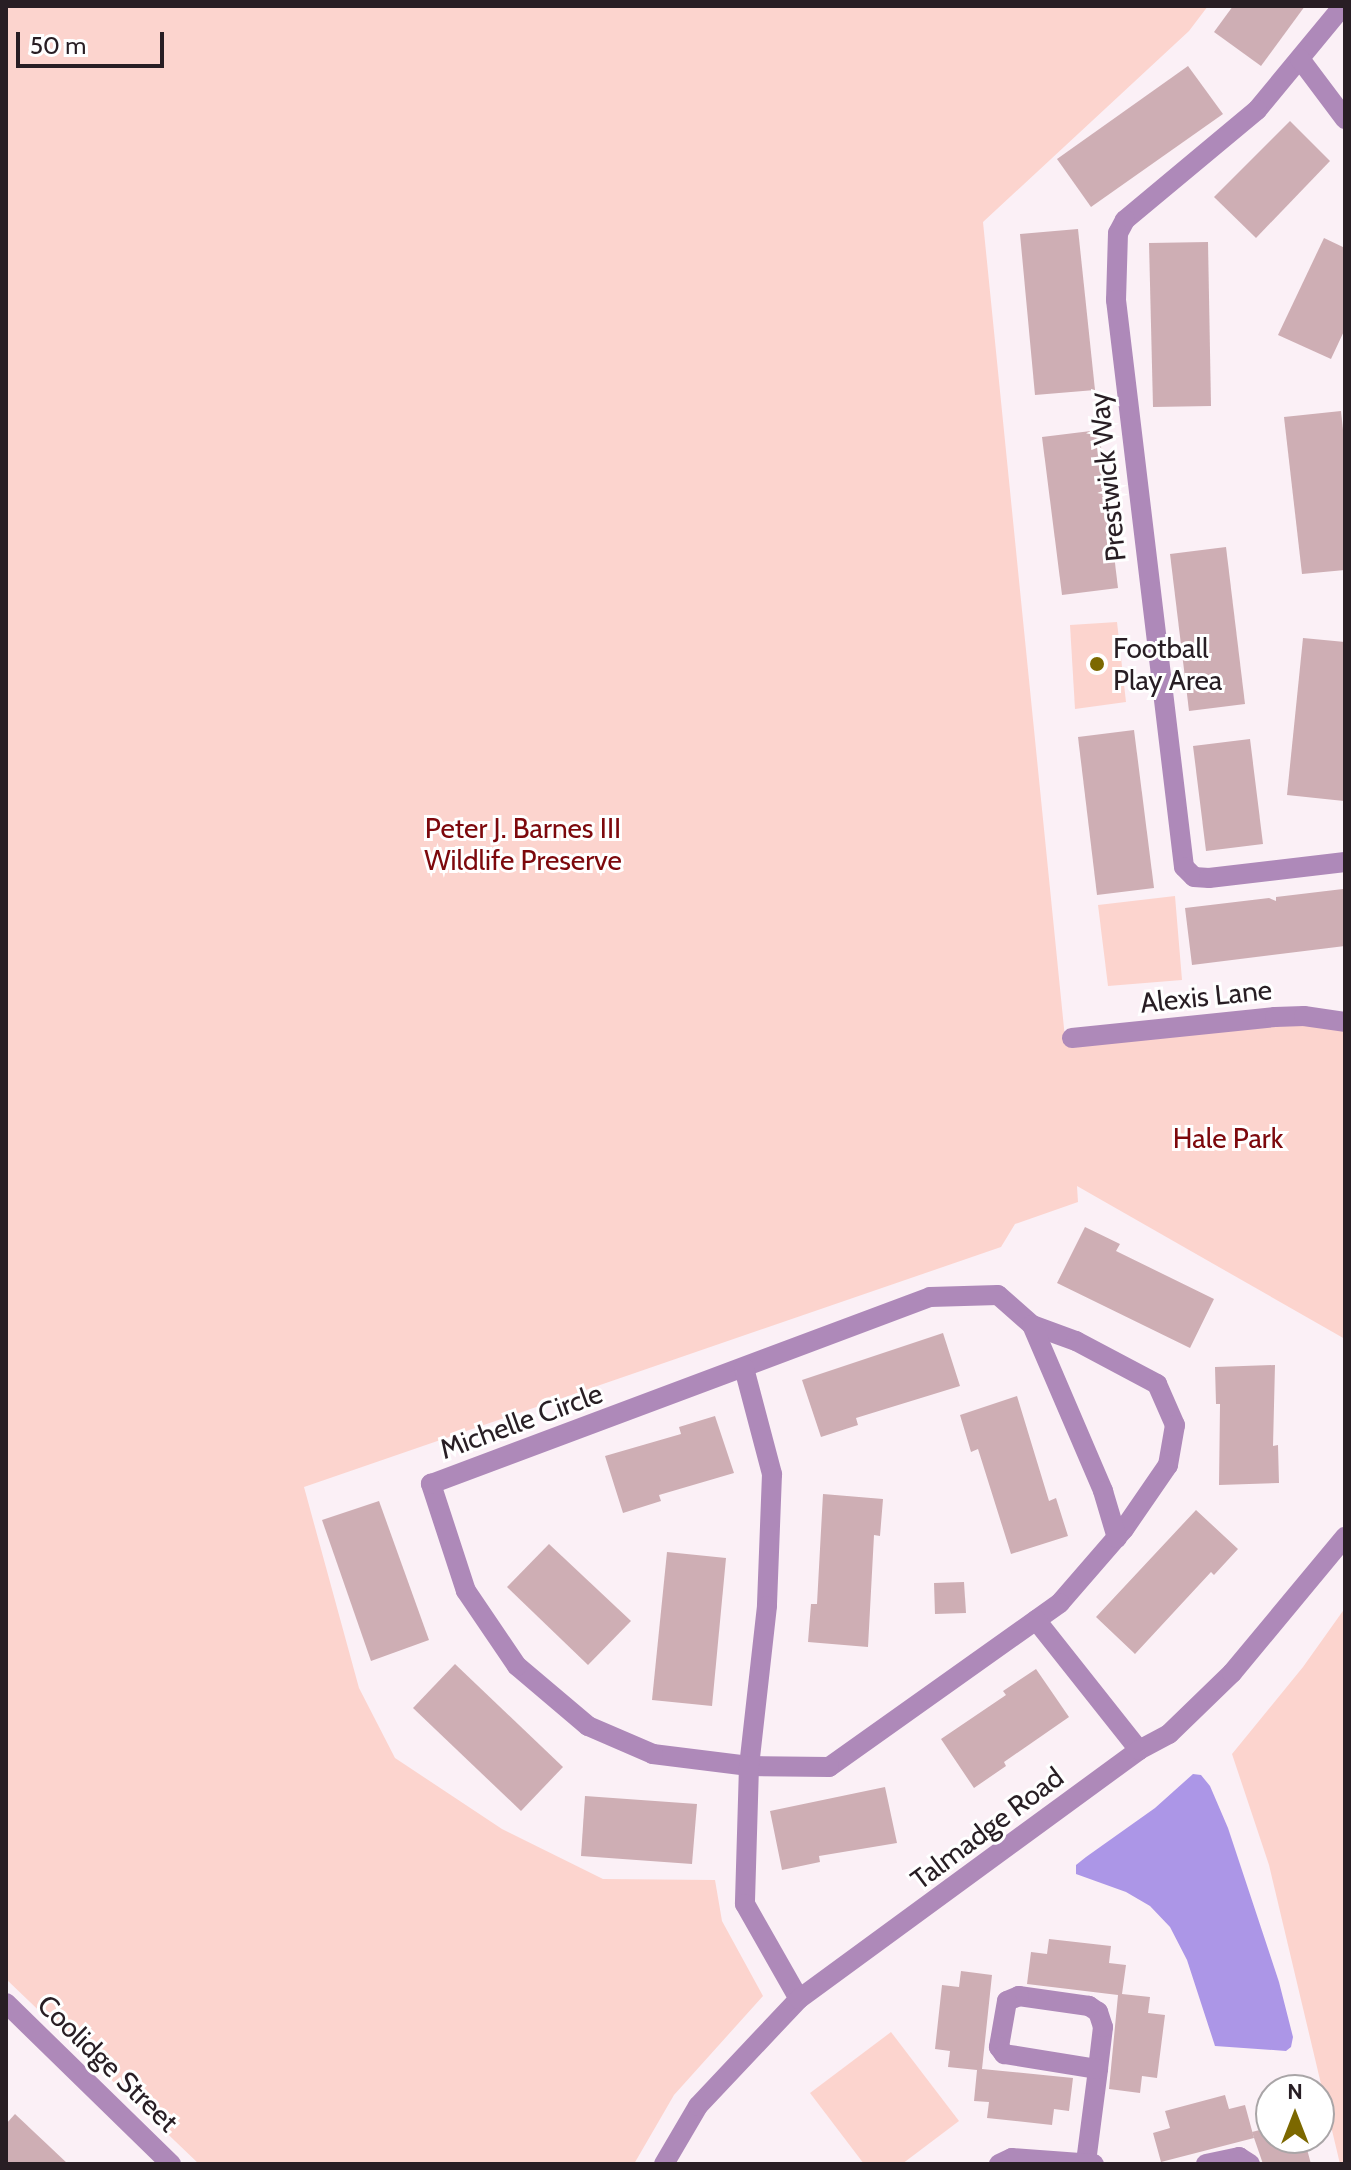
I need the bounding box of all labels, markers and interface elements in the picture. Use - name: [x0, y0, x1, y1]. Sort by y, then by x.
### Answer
- scale bar: [20, 16, 168, 66]
- text: 50 m: [30, 31, 86, 60]
- street label: Prestwick Way: [1081, 391, 1133, 563]
- place label: Football Play Area: [1113, 631, 1222, 697]
- marker: Football Play Area: [1088, 655, 1106, 673]
- park label: Peter J. Barnes III Wildlife Preserve: [424, 811, 622, 877]
- street label: Alexis Lane: [1138, 972, 1274, 1020]
- park label: Hale Park: [1173, 1121, 1283, 1155]
- street label: Michelle Circle: [435, 1376, 607, 1466]
- street label: Talmadge Road: [904, 1760, 1070, 1896]
- street label: Coolidge Street: [31, 1988, 185, 2138]
- north arrow: [1255, 2074, 1335, 2154]
- text: N: [1287, 2078, 1303, 2105]

